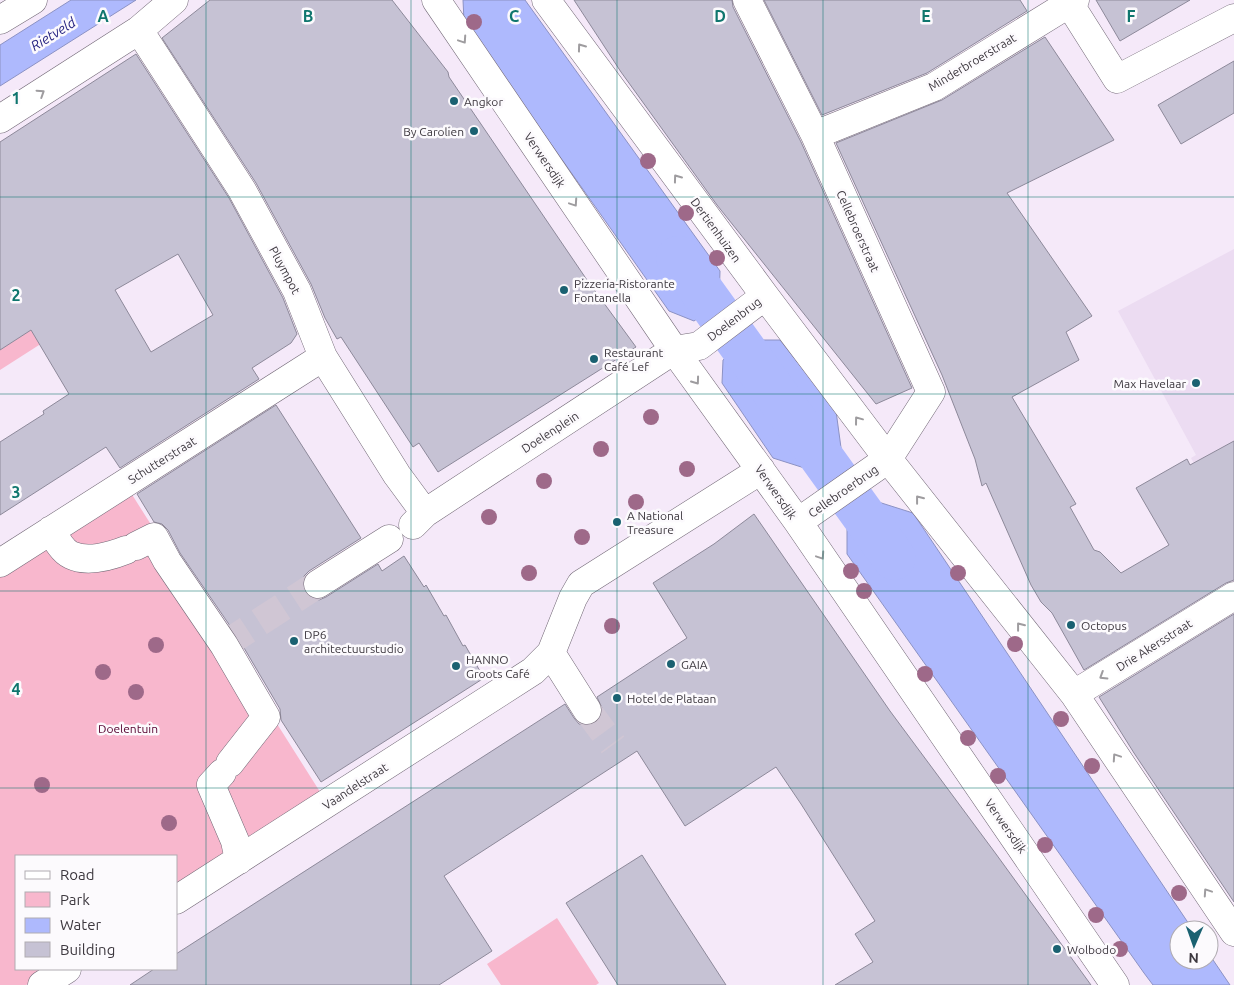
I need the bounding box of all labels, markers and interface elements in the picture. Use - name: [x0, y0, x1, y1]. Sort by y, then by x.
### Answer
- text: A: [97, 7, 109, 25]
- text: B: [303, 7, 313, 25]
- text: C: [509, 7, 519, 25]
- text: D: [714, 7, 726, 25]
- text: E: [921, 7, 931, 25]
- text: F: [1127, 7, 1136, 25]
- water label: Rietveld: [28, 13, 79, 54]
- street label: Minderbroerstraat: [926, 31, 1018, 93]
- one-way arrow: [457, 35, 466, 44]
- one-way arrow: [578, 44, 586, 53]
- text: 1: [11, 89, 21, 107]
- one-way arrow: [35, 90, 45, 99]
- marker: Angkor: [448, 95, 460, 107]
- place label: Angkor: [464, 95, 503, 108]
- place label: By Carolien: [403, 125, 464, 138]
- marker: By Carolien: [468, 125, 480, 137]
- street label: Verwersdijk: [522, 130, 568, 190]
- one-way arrow: [674, 174, 683, 184]
- street label: Cellebroerstraat: [834, 188, 882, 274]
- street label: Dertienhuizen: [688, 195, 744, 265]
- one-way arrow: [568, 198, 577, 207]
- street label: Pluympot: [267, 244, 303, 296]
- place label: Pizzeria-Ristorante Fontanella: [574, 277, 675, 304]
- marker: Pizzeria-Ristorante Fontanella: [558, 284, 570, 296]
- text: 2: [11, 286, 21, 304]
- street label: Doelenbrug: [705, 295, 763, 343]
- place label: Restaurant Café Lef: [604, 346, 664, 373]
- marker: Restaurant Café Lef: [588, 353, 600, 365]
- one-way arrow: [690, 375, 699, 384]
- place label: Max Havelaar: [1114, 377, 1186, 390]
- marker: Max Havelaar: [1190, 377, 1202, 389]
- street label: Doelenplein: [519, 409, 581, 455]
- one-way arrow: [855, 416, 864, 426]
- street label: Schutterstraat: [126, 434, 199, 486]
- street label: Verwersdijk: [753, 462, 799, 522]
- street label: Cellebroerbrug: [806, 462, 880, 520]
- text: 3: [11, 483, 21, 501]
- one-way arrow: [915, 495, 924, 504]
- place label: A National Treasure: [627, 509, 683, 536]
- marker: A National Treasure: [611, 516, 623, 528]
- one-way arrow: [815, 550, 824, 560]
- street label: Drie Akersstraat: [1114, 616, 1195, 674]
- marker: Octopus: [1065, 619, 1077, 631]
- place label: Octopus: [1081, 619, 1127, 632]
- one-way arrow: [1017, 623, 1025, 632]
- place label: DP6 architectuurstudio: [304, 628, 404, 655]
- marker: DP6 architectuurstudio: [288, 635, 300, 647]
- place label: HANNO Groots Café: [466, 653, 530, 680]
- marker: GAIA: [665, 658, 677, 670]
- place label: GAIA: [681, 658, 708, 671]
- marker: HANNO Groots Café: [450, 660, 462, 672]
- one-way arrow: [1099, 670, 1108, 680]
- text: 4: [11, 680, 21, 698]
- marker: Hotel de Plataan: [611, 692, 623, 704]
- place label: Hotel de Plataan: [627, 692, 716, 705]
- park label: Doelentuin: [98, 722, 158, 735]
- one-way arrow: [1113, 753, 1122, 763]
- street label: Vaandelstraat: [320, 760, 390, 812]
- street label: Verwersdijk: [983, 796, 1029, 856]
- legend: [15, 855, 178, 970]
- text: Road: [60, 866, 95, 883]
- one-way arrow: [1204, 888, 1213, 897]
- text: Park: [60, 891, 90, 908]
- text: Water: [60, 916, 101, 933]
- north arrow: [1169, 920, 1219, 970]
- text: Building: [60, 941, 115, 958]
- marker: Wolbodo: [1051, 943, 1063, 955]
- place label: Wolbodo: [1067, 943, 1116, 956]
- text: N: [1188, 950, 1199, 966]

